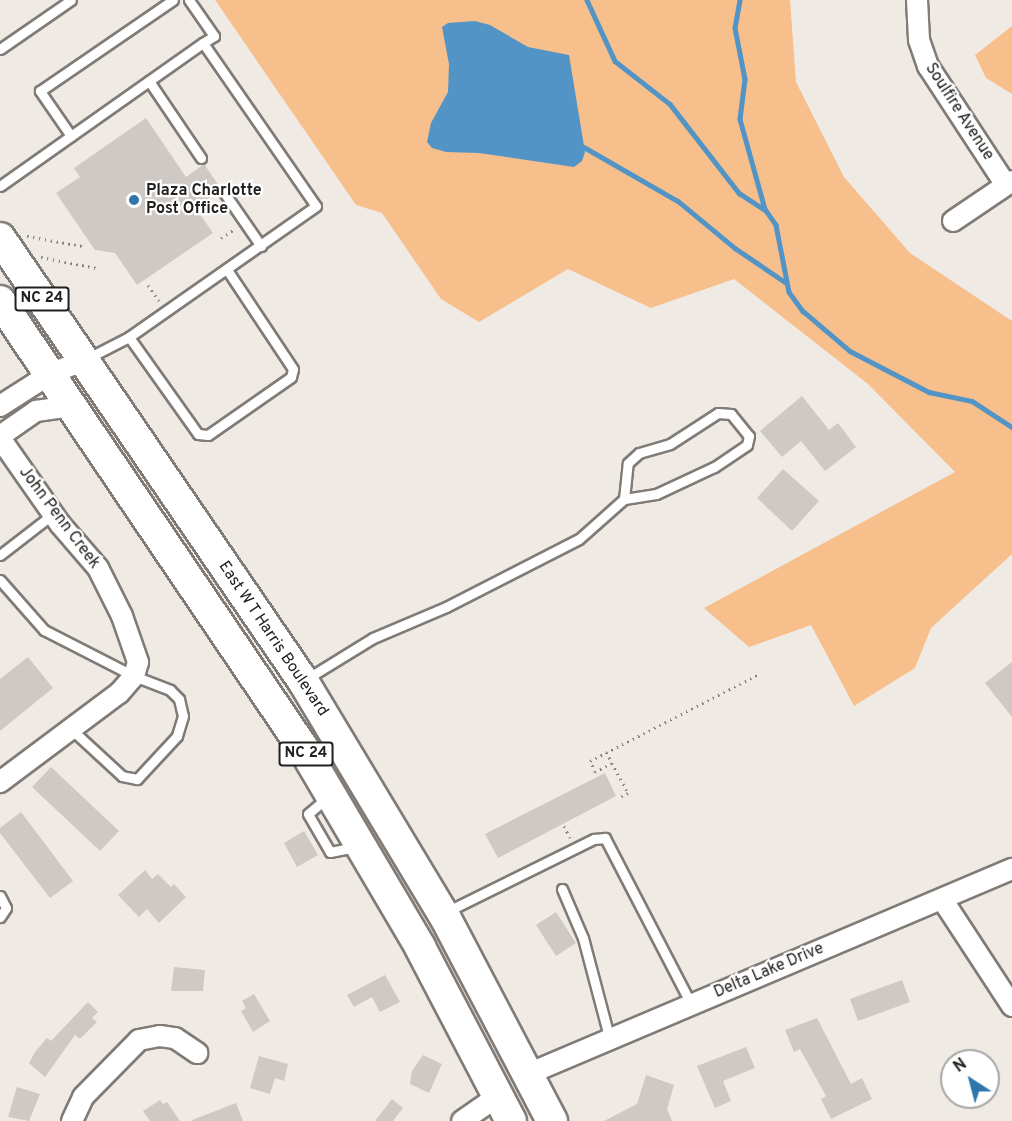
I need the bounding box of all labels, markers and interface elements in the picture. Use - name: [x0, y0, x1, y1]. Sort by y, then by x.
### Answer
- street label: Soulfire Avenue: [920, 60, 998, 164]
- place label: Plaza Charlotte Post Office: [146, 181, 262, 219]
- marker: Plaza Charlotte Post Office: [127, 193, 141, 207]
- road number: NC 24: [14, 287, 70, 311]
- street label: John Penn Creek: [14, 463, 104, 573]
- street label: East W T Harris Boulevard: [213, 557, 333, 721]
- road number: NC 24: [278, 742, 334, 766]
- street label: Delta Lake Drive: [711, 939, 827, 1003]
- north arrow: [940, 1049, 1000, 1109]
- text: N: [950, 1055, 971, 1078]

